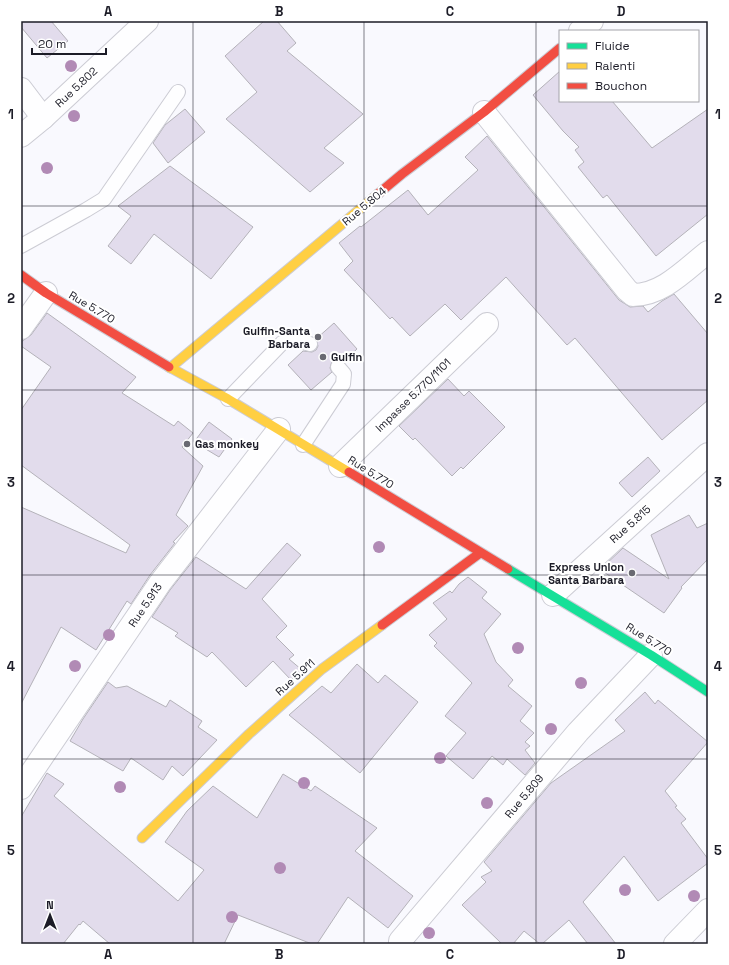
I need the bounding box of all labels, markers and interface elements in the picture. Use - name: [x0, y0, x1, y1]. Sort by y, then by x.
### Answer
- text: A: [104, 3, 113, 20]
- text: B: [275, 3, 284, 20]
- text: C: [446, 3, 454, 20]
- text: D: [617, 3, 626, 20]
- scale bar: [32, 30, 106, 56]
- legend: [559, 30, 699, 102]
- text: 20 m: [38, 36, 66, 52]
- text: Fluide: [595, 38, 630, 54]
- text: Ralenti: [595, 58, 635, 74]
- street label: Rue 5.802: [52, 64, 100, 110]
- text: Bouchon: [595, 78, 647, 94]
- text: 1: [8, 106, 14, 123]
- text: 1: [715, 106, 721, 123]
- street label: Rue 5.804: [339, 183, 389, 228]
- street label: Rue 5.770: [66, 288, 118, 326]
- text: 2: [7, 290, 15, 307]
- text: 2: [714, 290, 722, 307]
- place label: Gulfin-Santa Barbara: [243, 324, 311, 351]
- marker: Gulfin-Santa Barbara: [313, 332, 323, 342]
- place label: Gulfin: [331, 350, 362, 364]
- marker: Gulfin: [318, 352, 328, 362]
- street label: Impasse 5.770/1101: [372, 355, 454, 435]
- place label: Gas monkey: [195, 437, 259, 451]
- marker: Gas monkey: [182, 439, 192, 449]
- street label: Rue 5.770: [346, 452, 396, 492]
- text: 3: [7, 474, 15, 491]
- text: 3: [714, 474, 722, 491]
- street label: Rue 5.815: [607, 502, 654, 546]
- place label: Express Union Santa Barbara: [548, 560, 625, 587]
- marker: Express Union Santa Barbara: [627, 568, 637, 578]
- street label: Rue 5.913: [125, 580, 165, 630]
- street label: Rue 5.770: [624, 619, 674, 659]
- street label: Rue 5.911: [272, 656, 318, 698]
- text: 4: [7, 658, 15, 675]
- text: 4: [714, 658, 722, 675]
- street label: Rue 5.809: [502, 771, 547, 821]
- text: 5: [7, 842, 15, 859]
- text: 5: [714, 842, 722, 859]
- north arrow: [30, 895, 70, 935]
- text: N: [46, 898, 54, 912]
- text: A: [104, 946, 113, 963]
- text: B: [275, 946, 284, 963]
- text: C: [446, 946, 454, 963]
- text: D: [617, 946, 626, 963]

